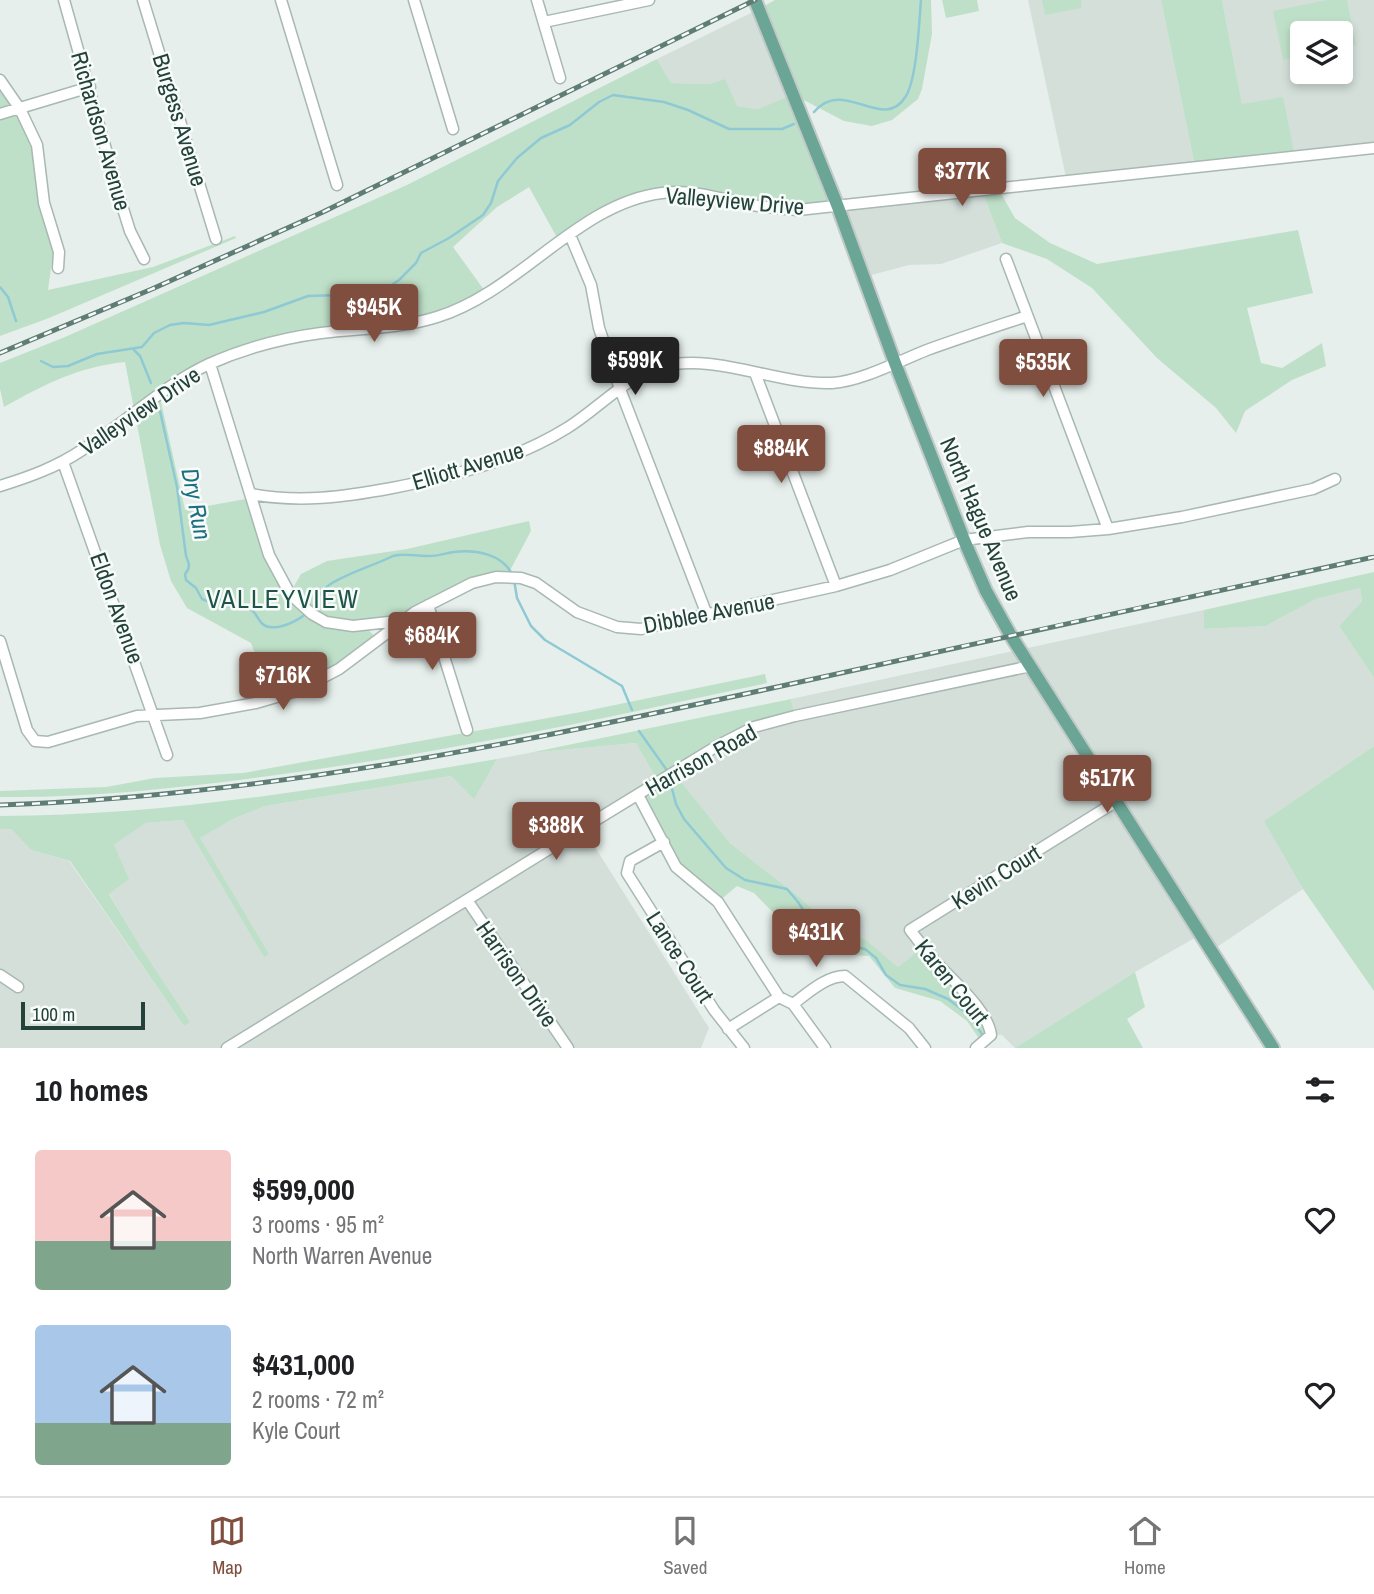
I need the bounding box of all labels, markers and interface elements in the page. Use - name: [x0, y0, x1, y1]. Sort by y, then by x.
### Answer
- map controls: [1290, 21, 1353, 84]
- button: layers: [1290, 21, 1353, 84]
- street label: Richardson Avenue: [64, 48, 139, 214]
- street label: Burgess Avenue: [146, 50, 215, 190]
- pin: $377K: [913, 148, 1011, 208]
- text: $377K: [934, 155, 990, 186]
- street label: Valleyview Drive: [664, 179, 806, 222]
- pin: $945K: [325, 284, 423, 344]
- text: $945K: [346, 291, 402, 322]
- pin: $599K: [586, 338, 684, 397]
- pin: $535K: [994, 340, 1092, 399]
- text: $599K: [607, 344, 663, 375]
- text: $535K: [1015, 346, 1071, 377]
- street label: Valleyview Drive: [73, 359, 206, 462]
- pin: $884K: [732, 426, 830, 485]
- text: $884K: [753, 432, 809, 463]
- street label: North Hague Avenue: [933, 432, 1030, 605]
- street label: Elliott Avenue: [408, 434, 527, 497]
- water label: Dry Run: [174, 465, 220, 542]
- street label: Eldon Avenue: [83, 548, 152, 668]
- district label: VALLEYVIEW: [206, 581, 360, 616]
- street label: Dibblee Avenue: [641, 585, 777, 640]
- pin: $684K: [383, 612, 481, 672]
- text: $684K: [404, 619, 460, 650]
- pin: $716K: [234, 652, 332, 712]
- text: $716K: [255, 659, 311, 690]
- street label: Harrison Road: [640, 716, 762, 803]
- pin: $517K: [1058, 756, 1156, 815]
- text: $517K: [1079, 762, 1135, 793]
- pin: $388K: [507, 802, 605, 862]
- text: $388K: [528, 809, 584, 840]
- street label: Kevin Court: [945, 837, 1046, 916]
- street label: Lance Court: [639, 905, 721, 1008]
- pin: $431K: [767, 909, 865, 969]
- street label: Harrison Drive: [470, 915, 565, 1033]
- text: $431K: [788, 916, 844, 947]
- street label: Karen Court: [908, 932, 996, 1031]
- scale bar: [21, 999, 145, 1031]
- text: 100 m: [32, 1001, 75, 1027]
- text: 10 homes: [35, 1070, 149, 1110]
- icon: filters: [1301, 1071, 1339, 1109]
- text: $599,000: [252, 1169, 355, 1209]
- icon: home: [91, 1178, 175, 1262]
- icon: heart: [1301, 1201, 1339, 1239]
- text: 3 rooms · 95 m²: [252, 1209, 384, 1240]
- text: North Warren Avenue: [252, 1240, 432, 1271]
- text: $431,000: [252, 1344, 355, 1384]
- icon: home: [91, 1353, 175, 1437]
- icon: heart: [1301, 1376, 1339, 1414]
- text: 2 rooms · 72 m²: [252, 1384, 384, 1415]
- text: Kyle Court: [252, 1415, 340, 1446]
- tab: Map: [208, 1512, 246, 1580]
- tab: Saved: [663, 1512, 707, 1580]
- tab: Home: [1124, 1512, 1166, 1580]

